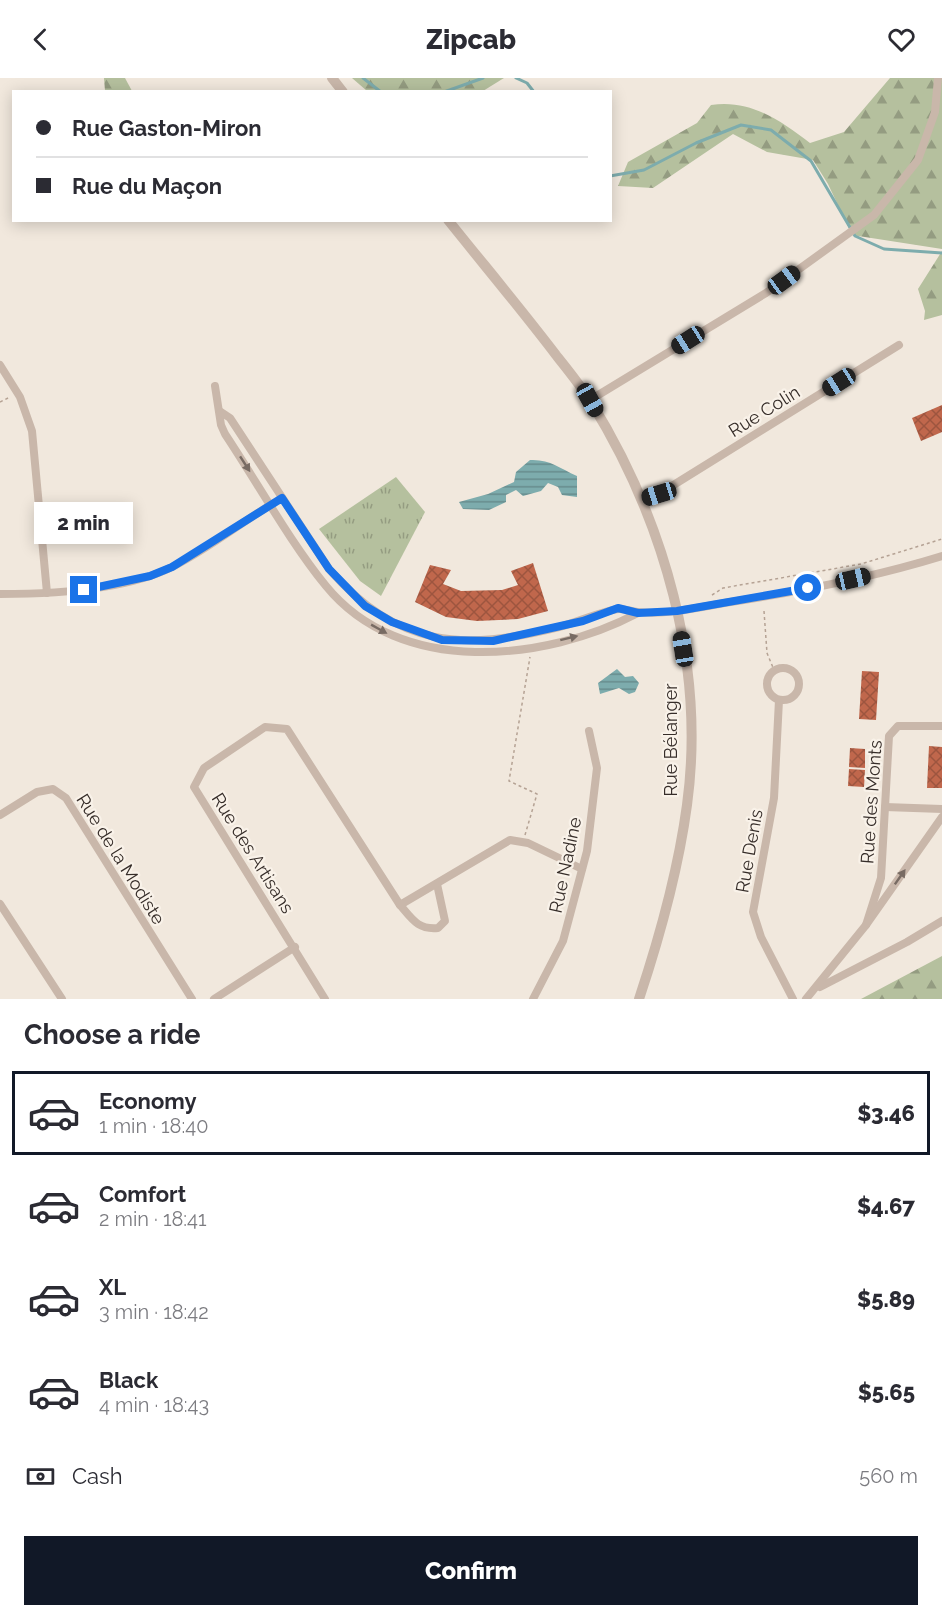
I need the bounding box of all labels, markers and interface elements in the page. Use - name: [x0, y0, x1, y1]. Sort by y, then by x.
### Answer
- icon: back: [24, 23, 57, 56]
- icon: heart: [885, 23, 918, 56]
- text: Zipcab: [426, 24, 516, 55]
- text: Rue Gaston-Miron: [72, 115, 262, 141]
- text: Rue du Maçon: [72, 173, 222, 199]
- car: [764, 262, 804, 298]
- car: [668, 323, 708, 357]
- car: [819, 365, 859, 399]
- car: [573, 380, 607, 420]
- street label: Rue Colin: [725, 381, 803, 441]
- one-way arrow: [239, 455, 250, 472]
- car: [639, 480, 679, 508]
- callout: 2 min: [34, 503, 134, 545]
- text: 2 min: [57, 511, 110, 535]
- car: [833, 566, 873, 592]
- route start: [794, 574, 821, 601]
- route end: [70, 576, 97, 603]
- one-way arrow: [371, 624, 388, 634]
- car: [671, 630, 695, 668]
- one-way arrow: [560, 633, 578, 642]
- street label: Rue Bélanger: [660, 683, 681, 797]
- street label: Rue des Monts: [856, 739, 886, 865]
- street label: Rue des Artisans: [208, 789, 299, 917]
- street label: Rue de la Modiste: [72, 790, 170, 928]
- street label: Rue Denis: [731, 808, 767, 894]
- street label: Rue Nadine: [545, 815, 585, 915]
- one-way arrow: [894, 870, 906, 886]
- text: Choose a ride: [24, 1019, 200, 1050]
- icon: car: [27, 1086, 81, 1140]
- text: Economy: [99, 1088, 197, 1114]
- text: $3.46: [857, 1100, 915, 1126]
- text: 1 min · 18:40: [99, 1114, 208, 1138]
- icon: car: [27, 1179, 81, 1233]
- text: Comfort: [99, 1181, 186, 1207]
- text: $4.67: [857, 1193, 915, 1219]
- text: 2 min · 18:41: [99, 1207, 207, 1231]
- icon: car: [27, 1272, 81, 1326]
- text: XL: [99, 1274, 126, 1300]
- text: $5.89: [857, 1286, 915, 1312]
- text: 3 min · 18:42: [99, 1300, 209, 1324]
- icon: car: [27, 1365, 81, 1419]
- text: Black: [99, 1367, 158, 1393]
- text: $5.65: [858, 1379, 915, 1405]
- text: 4 min · 18:43: [99, 1393, 209, 1417]
- icon: cash: [24, 1460, 57, 1493]
- text: Cash: [72, 1463, 123, 1489]
- text: 560 m: [859, 1464, 918, 1488]
- button: Confirm: [24, 1536, 918, 1605]

